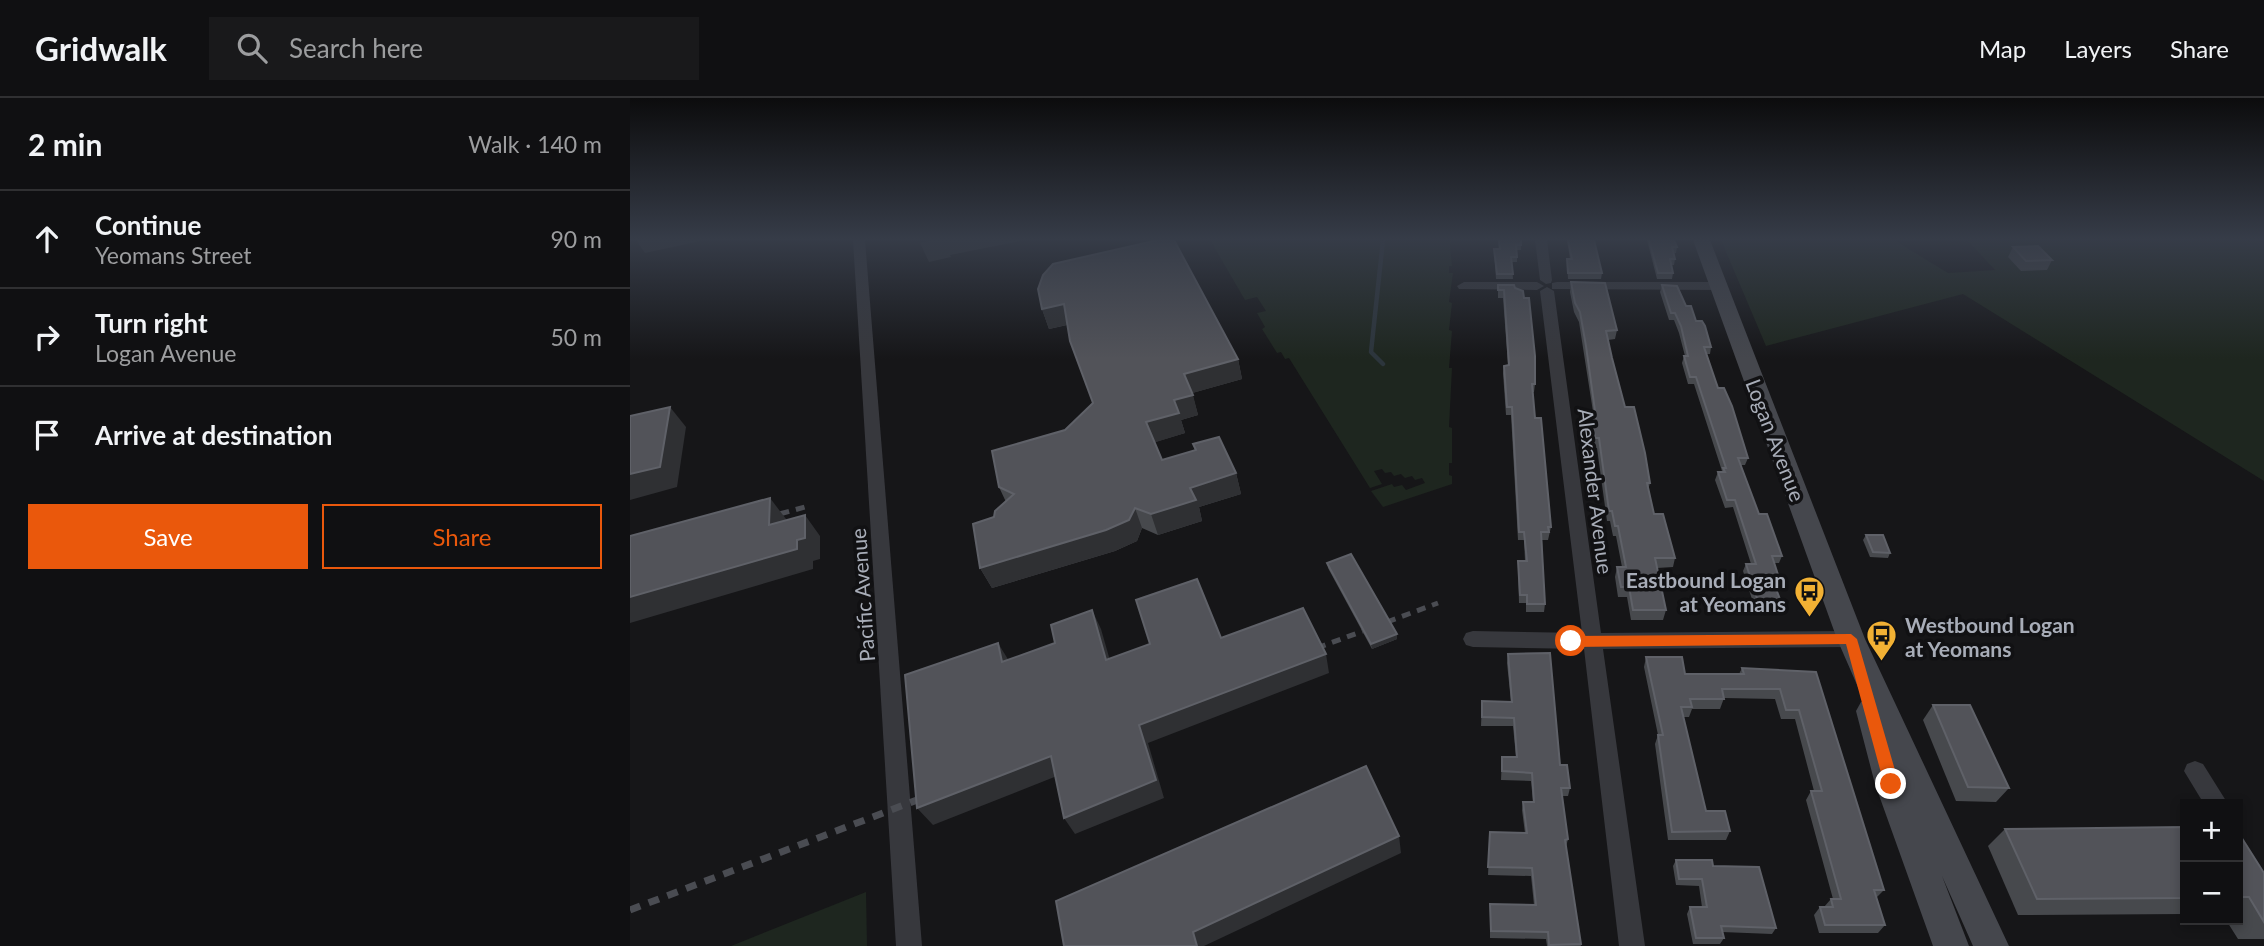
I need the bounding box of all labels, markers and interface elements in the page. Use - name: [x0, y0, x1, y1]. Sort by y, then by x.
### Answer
- search box: [209, 17, 699, 80]
- text: Gridwalk: [35, 28, 167, 68]
- icon: search: [233, 29, 271, 67]
- text: Search here: [289, 32, 423, 64]
- text: Map: [1979, 34, 2026, 63]
- text: Layers: [2064, 34, 2132, 63]
- text: Share: [2170, 34, 2229, 63]
- text: 2 min: [28, 126, 102, 162]
- text: Walk · 140 m: [468, 130, 602, 158]
- text: Continue: [95, 209, 201, 241]
- icon: ahead: [28, 220, 66, 258]
- text: 90 m: [551, 225, 602, 253]
- text: Yeomans Street: [95, 241, 252, 269]
- text: Turn right: [95, 307, 208, 339]
- icon: right: [28, 318, 66, 356]
- text: 50 m: [551, 323, 602, 351]
- text: Logan Avenue: [95, 339, 236, 367]
- street label: Logan Avenue: [1741, 375, 1811, 505]
- street label: Alexander Avenue: [1573, 407, 1619, 575]
- icon: arrive: [28, 416, 66, 454]
- text: Arrive at destination: [95, 419, 332, 451]
- button: Save: [28, 504, 308, 569]
- button: Share: [322, 504, 602, 569]
- street label: Pacific Avenue: [845, 527, 879, 663]
- place label: Eastbound Logan at Yeomans: [1626, 567, 1786, 616]
- bus stop icon: Eastbound Logan at Yeomans: [1792, 574, 1826, 618]
- place label: Westbound Logan at Yeomans: [1905, 612, 2075, 661]
- bus stop icon: Westbound Logan at Yeomans: [1865, 619, 1899, 663]
- route start: [1555, 625, 1586, 656]
- route end: [1875, 768, 1906, 799]
- map controls: [2180, 799, 2243, 925]
- button: +: [2180, 799, 2243, 862]
- button: −: [2180, 862, 2243, 925]

